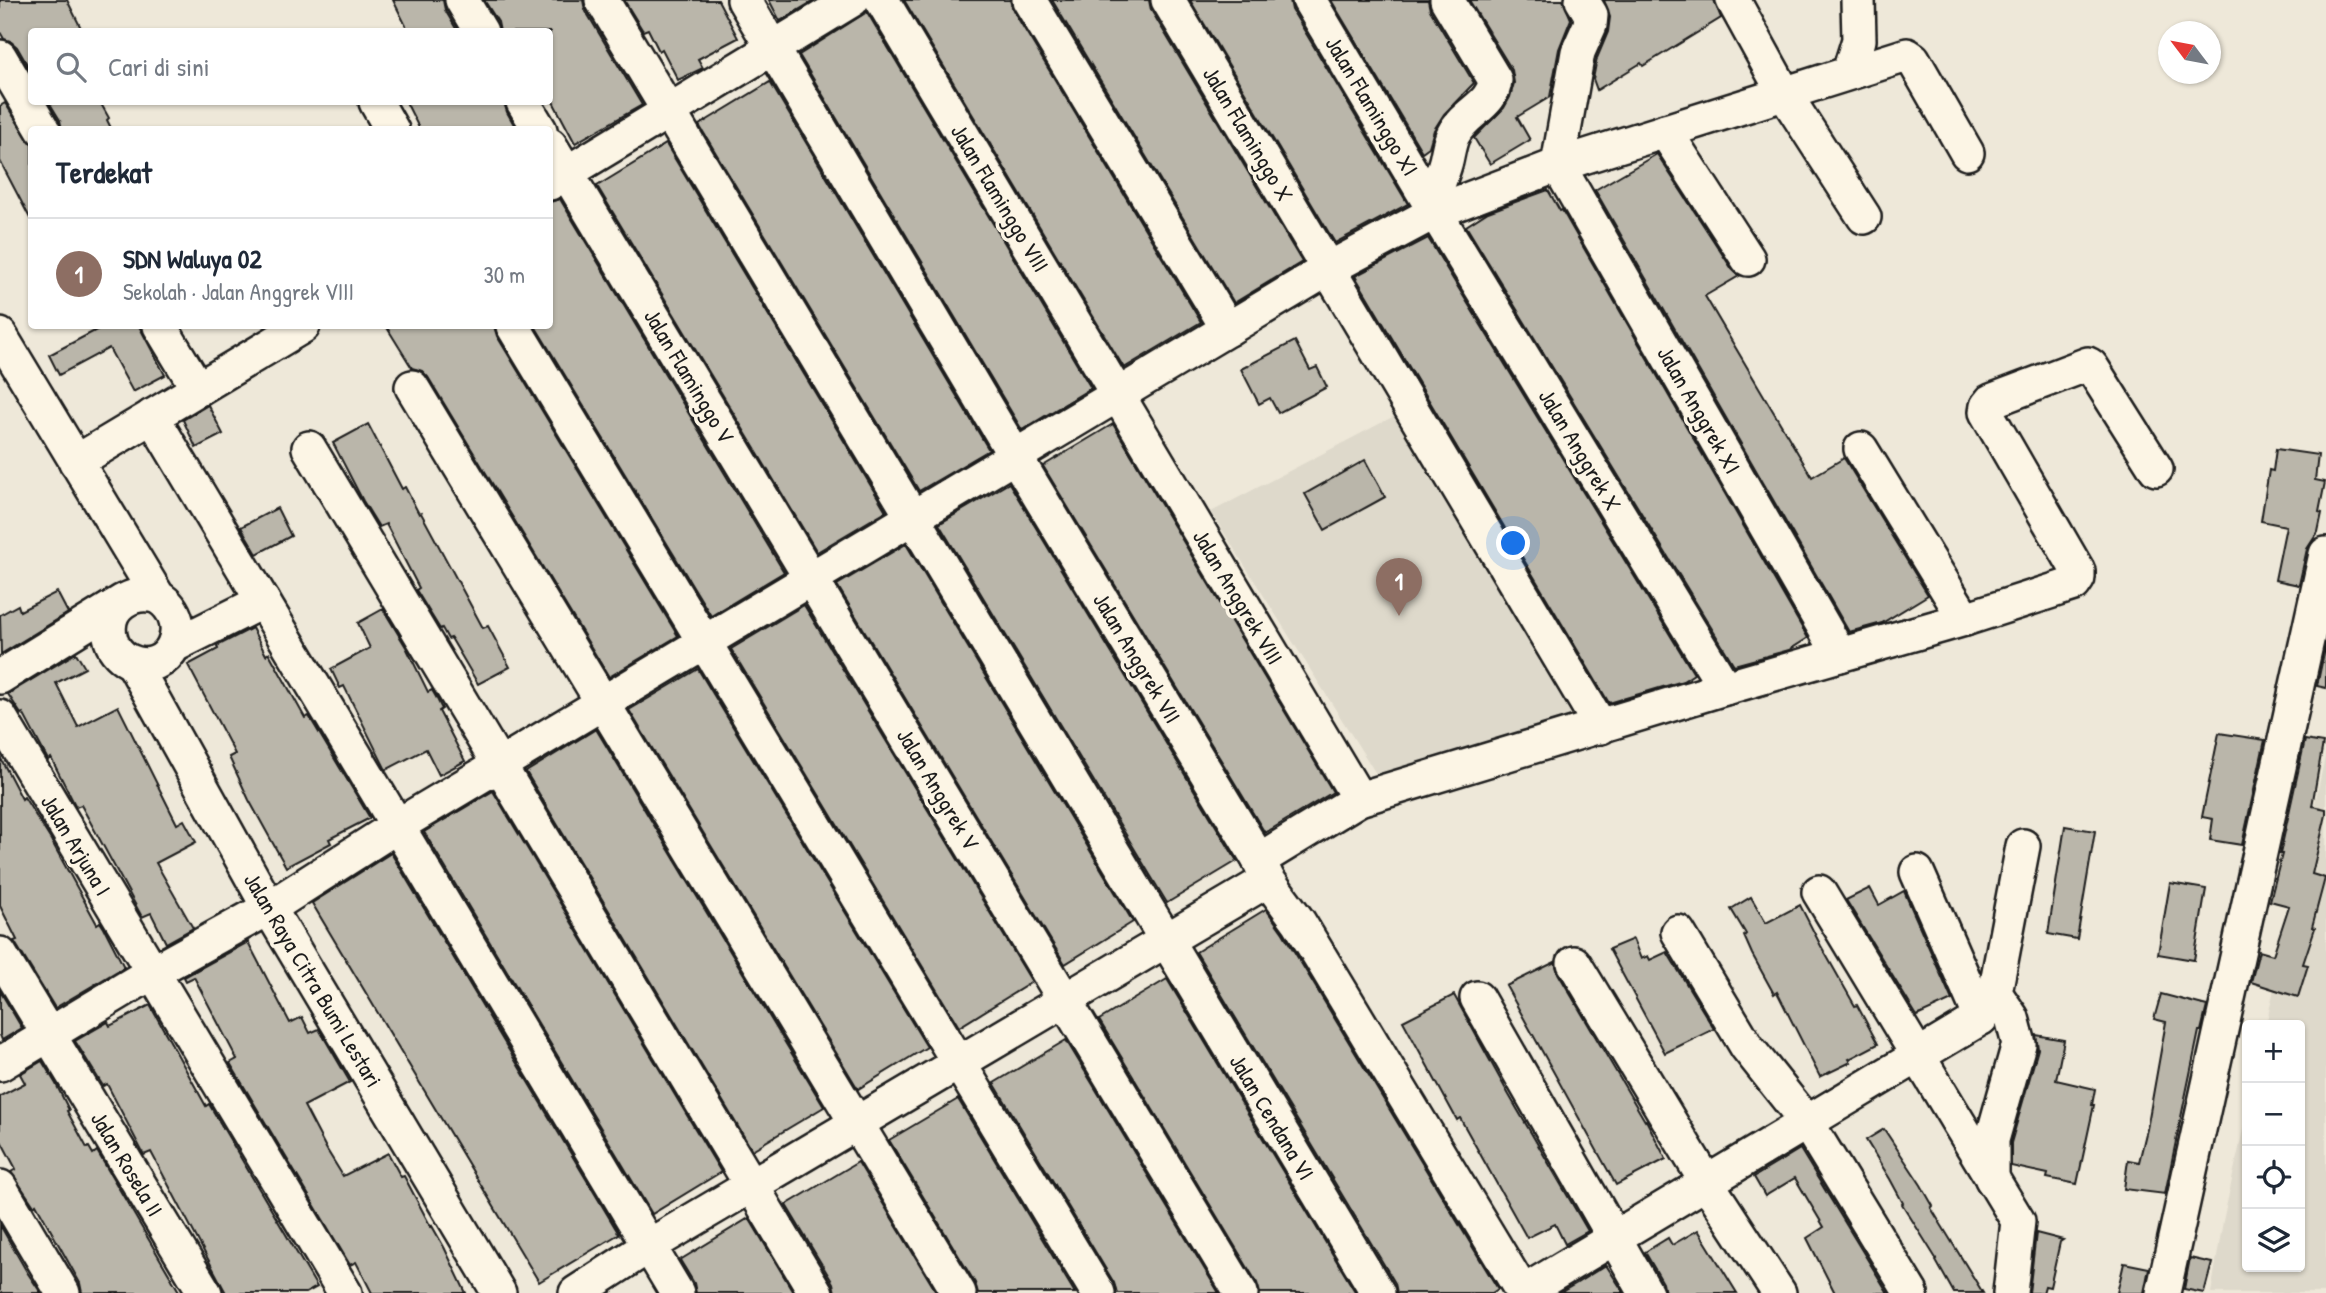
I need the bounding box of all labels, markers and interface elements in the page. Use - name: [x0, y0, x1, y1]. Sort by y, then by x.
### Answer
- north arrow: [2158, 21, 2221, 84]
- search box: [28, 28, 553, 105]
- street label: Jalan Flaminggo XI: [1319, 30, 1426, 181]
- icon: search: [52, 48, 90, 86]
- text: Cari di sini: [108, 49, 210, 84]
- street label: Jalan Flaminggo X: [1196, 61, 1301, 207]
- street label: Jalan Flaminggo VIII: [944, 118, 1057, 277]
- text: Terdekat: [56, 152, 152, 192]
- text: SDN Waluya 02: [123, 241, 262, 276]
- text: 1: [75, 259, 83, 290]
- text: 30 m: [483, 259, 525, 290]
- text: Sekolah · Jalan Anggrek VIII: [123, 276, 354, 307]
- street label: Jalan Flaminggo V: [637, 303, 742, 449]
- street label: Jalan Anggrek XI: [1650, 340, 1748, 479]
- street label: Jalan Anggrek X: [1532, 383, 1629, 517]
- street label: Jalan Anggrek VIII: [1186, 523, 1291, 670]
- your location: [1496, 526, 1530, 560]
- pin: 1: [1376, 558, 1422, 616]
- street label: Jalan Anggrek VII: [1086, 587, 1189, 729]
- street label: Jalan Anggrek V: [890, 722, 987, 855]
- street label: Jalan Arjuna I: [34, 788, 119, 901]
- street label: Jalan Raya Citra Bumi Lestari: [237, 867, 390, 1093]
- map controls: [2242, 1020, 2305, 1272]
- button: +: [2242, 1020, 2305, 1083]
- street label: Jalan Cendana VI: [1223, 1048, 1322, 1185]
- button: −: [2242, 1083, 2305, 1146]
- street label: Jalan Rosela II: [84, 1105, 171, 1222]
- button: locate: [2242, 1146, 2305, 1209]
- button: layers: [2242, 1209, 2305, 1272]

